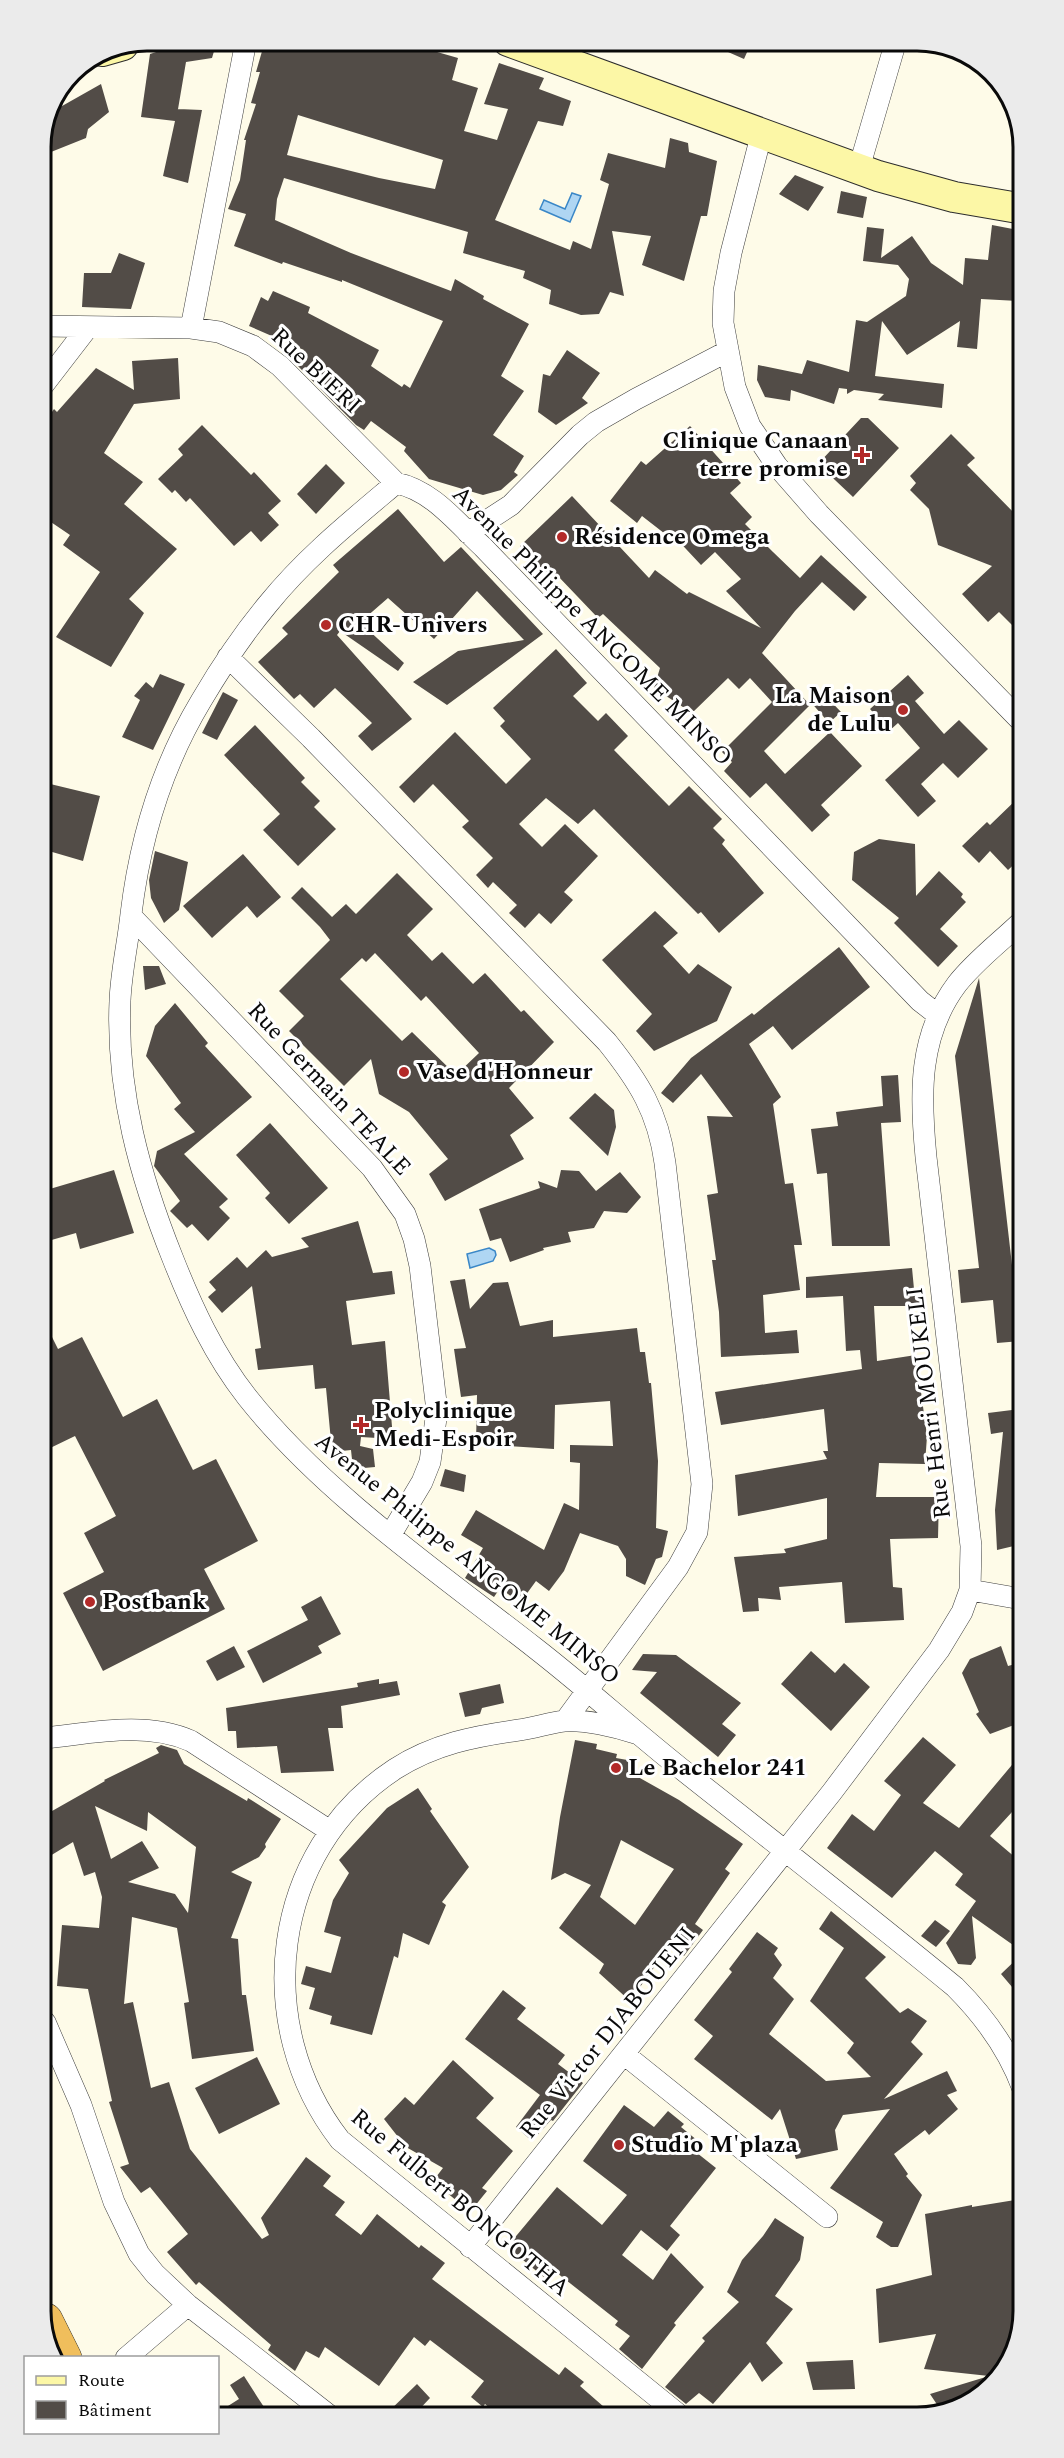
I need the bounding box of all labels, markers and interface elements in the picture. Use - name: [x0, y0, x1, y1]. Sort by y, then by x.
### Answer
- street label: Rue BIERI: [262, 319, 370, 423]
- place label: Clinique Canaan terre promise: [663, 423, 848, 487]
- marker: Clinique Canaan terre promise: [853, 446, 871, 464]
- street label: Avenue Philippe ANGOME MINSO: [443, 477, 741, 775]
- place label: Résidence Omega: [574, 519, 770, 555]
- marker: Résidence Omega: [555, 530, 569, 544]
- place label: CHR-Univers: [338, 607, 488, 643]
- marker: CHR-Univers: [319, 618, 333, 632]
- place label: La Maison de Lulu: [774, 678, 891, 742]
- marker: La Maison de Lulu: [896, 703, 910, 717]
- street label: Rue Germain TEALE: [239, 994, 419, 1184]
- place label: Vase d'Honneur: [416, 1054, 593, 1090]
- marker: Vase d'Honneur: [397, 1065, 411, 1079]
- street label: Rue Henri MOUKELI: [897, 1285, 961, 1521]
- place label: Polyclinique Medi-Espoir: [374, 1393, 514, 1457]
- marker: Polyclinique Medi-Espoir: [352, 1416, 370, 1434]
- street label: Avenue Philippe ANGOME MINSO: [306, 1424, 628, 1694]
- place label: Postbank: [102, 1584, 207, 1620]
- marker: Postbank: [83, 1595, 97, 1609]
- place label: Le Bachelor 241: [628, 1750, 807, 1786]
- marker: Le Bachelor 241: [609, 1761, 623, 1775]
- street label: Rue Victor DJABOUENI: [511, 1919, 705, 2147]
- street label: Rue Fulbert BONGOTHA: [342, 2100, 578, 2306]
- place label: Studio M'plaza: [631, 2127, 799, 2163]
- marker: Studio M'plaza: [612, 2138, 626, 2152]
- legend: [24, 2356, 219, 2434]
- text: Route: [78, 2367, 125, 2394]
- text: Bâtiment: [78, 2397, 152, 2424]

